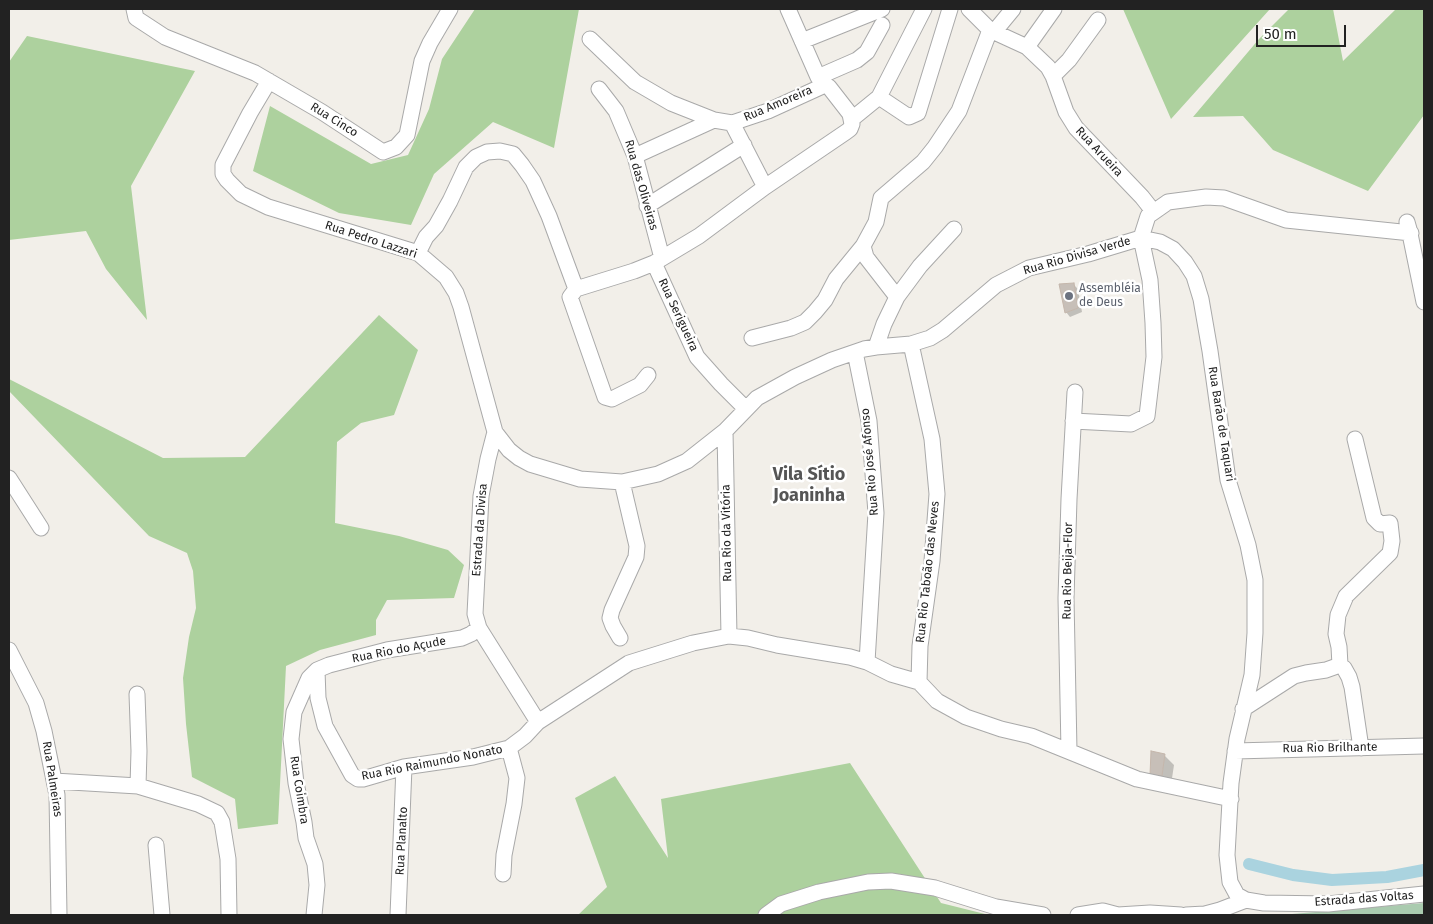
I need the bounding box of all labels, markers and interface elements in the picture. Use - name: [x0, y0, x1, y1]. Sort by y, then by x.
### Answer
- scale bar: [1258, 15, 1348, 47]
- text: 50 m: [1264, 25, 1297, 43]
- street label: Rua Amoreira: [742, 83, 814, 125]
- street label: Rua Cinco: [307, 100, 361, 140]
- street label: Rua Arueira: [1072, 124, 1126, 180]
- street label: Rua das Oliveiras: [621, 138, 661, 232]
- street label: Rua Pedro Lazzari: [323, 218, 419, 262]
- street label: Rua Rio Divisa Verde: [1022, 234, 1132, 278]
- street label: Rua Serigueira: [655, 276, 701, 354]
- place label: Assembléia de Deus: [1079, 282, 1141, 310]
- marker: Assembléia de Deus: [1063, 290, 1075, 302]
- street label: Rua Barão de Taquari: [1205, 365, 1237, 483]
- street label: Rua Rio José Afonso: [858, 407, 882, 517]
- district label: Vila Sítio Joaninha: [773, 464, 845, 506]
- street label: Estrada da Divisa: [470, 483, 490, 577]
- street label: Rua Rio da Vitória: [719, 484, 735, 582]
- street label: Rua Rio Taboão das Neves: [913, 500, 943, 644]
- street label: Rua Rio Beija-Flor: [1060, 522, 1076, 620]
- street label: Rua Rio do Açude: [351, 634, 447, 666]
- street label: Rua Palmeiras: [39, 740, 65, 818]
- street label: Rua Rio Brilhante: [1282, 740, 1378, 756]
- street label: Rua Rio Raimundo Nonato: [360, 742, 504, 784]
- street label: Rua Coimbra: [286, 755, 312, 825]
- street label: Rua Planalto: [393, 806, 411, 876]
- street label: Estrada das Voltas: [1314, 888, 1414, 910]

